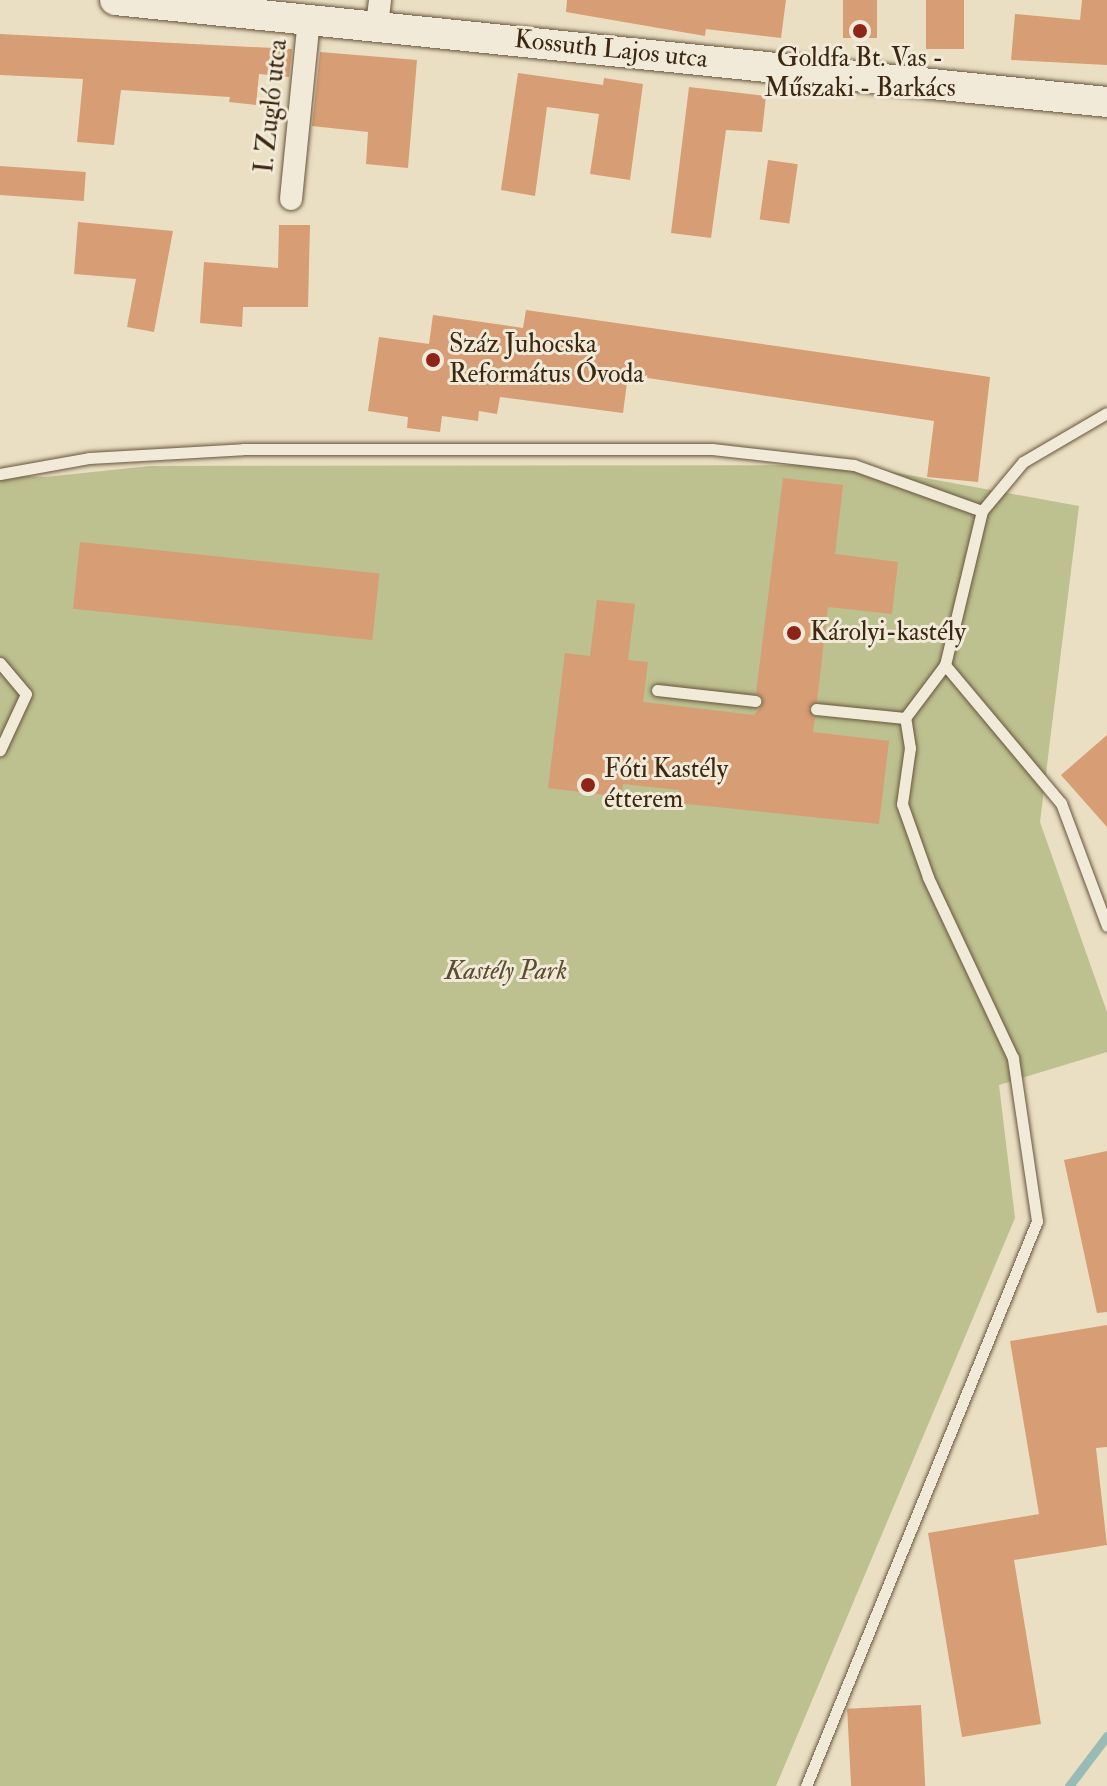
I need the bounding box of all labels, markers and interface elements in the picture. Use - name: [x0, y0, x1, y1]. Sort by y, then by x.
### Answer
- marker: Goldfa Bt. Vas - Műszaki - Barkács: [851, 22, 869, 40]
- street label: Kossuth Lajos utca: [513, 24, 709, 76]
- street label: I. Zugló utca: [249, 38, 295, 174]
- place label: Goldfa Bt. Vas - Műszaki - Barkács: [764, 43, 956, 104]
- place label: Száz Juhocska Református Óvoda: [449, 329, 644, 390]
- marker: Száz Juhocska Református Óvoda: [424, 351, 442, 369]
- place label: Károlyi-kastély: [810, 617, 966, 649]
- marker: Károlyi-kastély: [785, 624, 803, 642]
- place label: Fóti Kastély étterem: [604, 754, 728, 816]
- marker: Fóti Kastély étterem: [579, 776, 597, 794]
- park label: Kastély Park: [445, 956, 567, 988]

